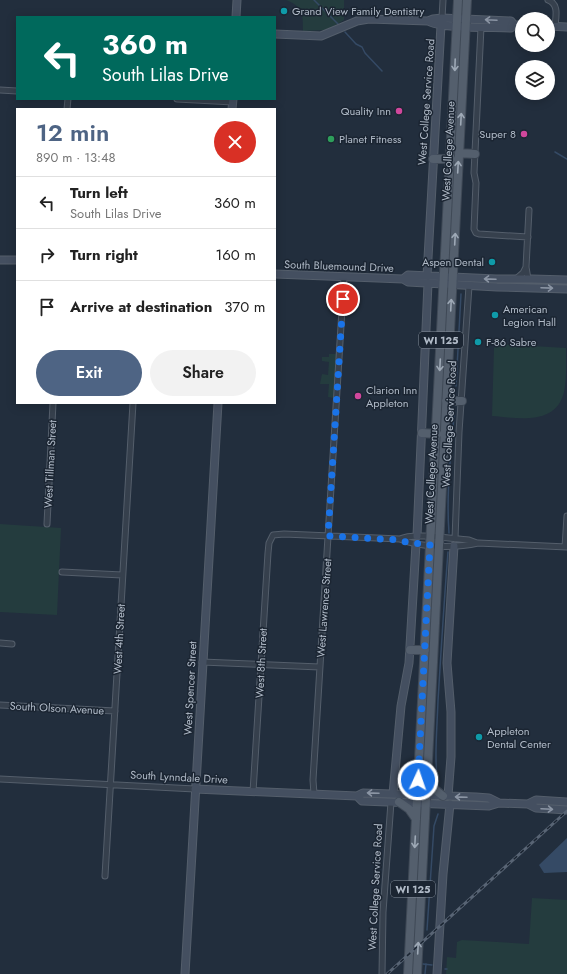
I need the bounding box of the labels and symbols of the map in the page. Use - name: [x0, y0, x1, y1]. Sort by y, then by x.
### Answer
- place label: Grand View Family Dentistry: [292, 3, 425, 19]
- marker: Grand View Family Dentistry: [279, 6, 289, 16]
- one-way arrow: [485, 16, 498, 24]
- street label: West College Service Road: [414, 38, 438, 166]
- one-way arrow: [452, 58, 459, 71]
- street label: West College Avenue: [437, 100, 459, 201]
- place label: Quality Inn: [341, 103, 391, 119]
- marker: Quality Inn: [394, 106, 404, 116]
- one-way arrow: [457, 113, 464, 126]
- place label: Super 8: [479, 126, 516, 142]
- marker: Super 8: [519, 129, 529, 139]
- place label: Planet Fitness: [339, 131, 402, 147]
- marker: Planet Fitness: [326, 134, 336, 144]
- one-way arrow: [455, 161, 462, 174]
- one-way arrow: [451, 233, 458, 246]
- place label: Aspen Dental: [422, 254, 484, 270]
- street label: South Bluemound Drive: [284, 256, 394, 276]
- marker: Aspen Dental: [487, 257, 497, 267]
- one-way arrow: [484, 275, 497, 283]
- pin: [326, 282, 360, 316]
- one-way arrow: [540, 284, 553, 291]
- one-way arrow: [447, 299, 455, 312]
- place label: American Legion Hall: [503, 301, 556, 330]
- marker: American Legion Hall: [490, 310, 500, 320]
- road number: WI 125: [419, 332, 463, 348]
- place label: F-86 Sabre: [486, 334, 537, 350]
- marker: F-86 Sabre: [473, 337, 483, 347]
- one-way arrow: [436, 358, 443, 371]
- street label: West College Service Road: [438, 360, 460, 488]
- place label: Clarion Inn Appleton: [366, 382, 417, 411]
- marker: Clarion Inn Appleton: [353, 391, 363, 401]
- street label: West Tillman Street: [40, 419, 60, 508]
- street label: West College Avenue: [420, 423, 442, 524]
- street label: West Lawrence Street: [313, 558, 335, 658]
- street label: West 4th Street: [109, 603, 129, 675]
- street label: West 8th Street: [251, 627, 271, 698]
- street label: West Spencer Street: [180, 640, 200, 735]
- street label: South Olson Avenue: [9, 698, 105, 718]
- place label: Appleton Dental Center: [487, 723, 551, 752]
- marker: Appleton Dental Center: [474, 732, 484, 742]
- position arrow: [397, 759, 439, 801]
- street label: South Lynndale Drive: [130, 766, 229, 788]
- one-way arrow: [367, 789, 380, 797]
- one-way arrow: [455, 793, 468, 800]
- one-way arrow: [540, 805, 553, 812]
- street label: West College Service Road: [364, 823, 386, 951]
- one-way arrow: [411, 835, 419, 848]
- road number: WI 125: [391, 881, 435, 897]
- one-way arrow: [414, 942, 422, 955]

